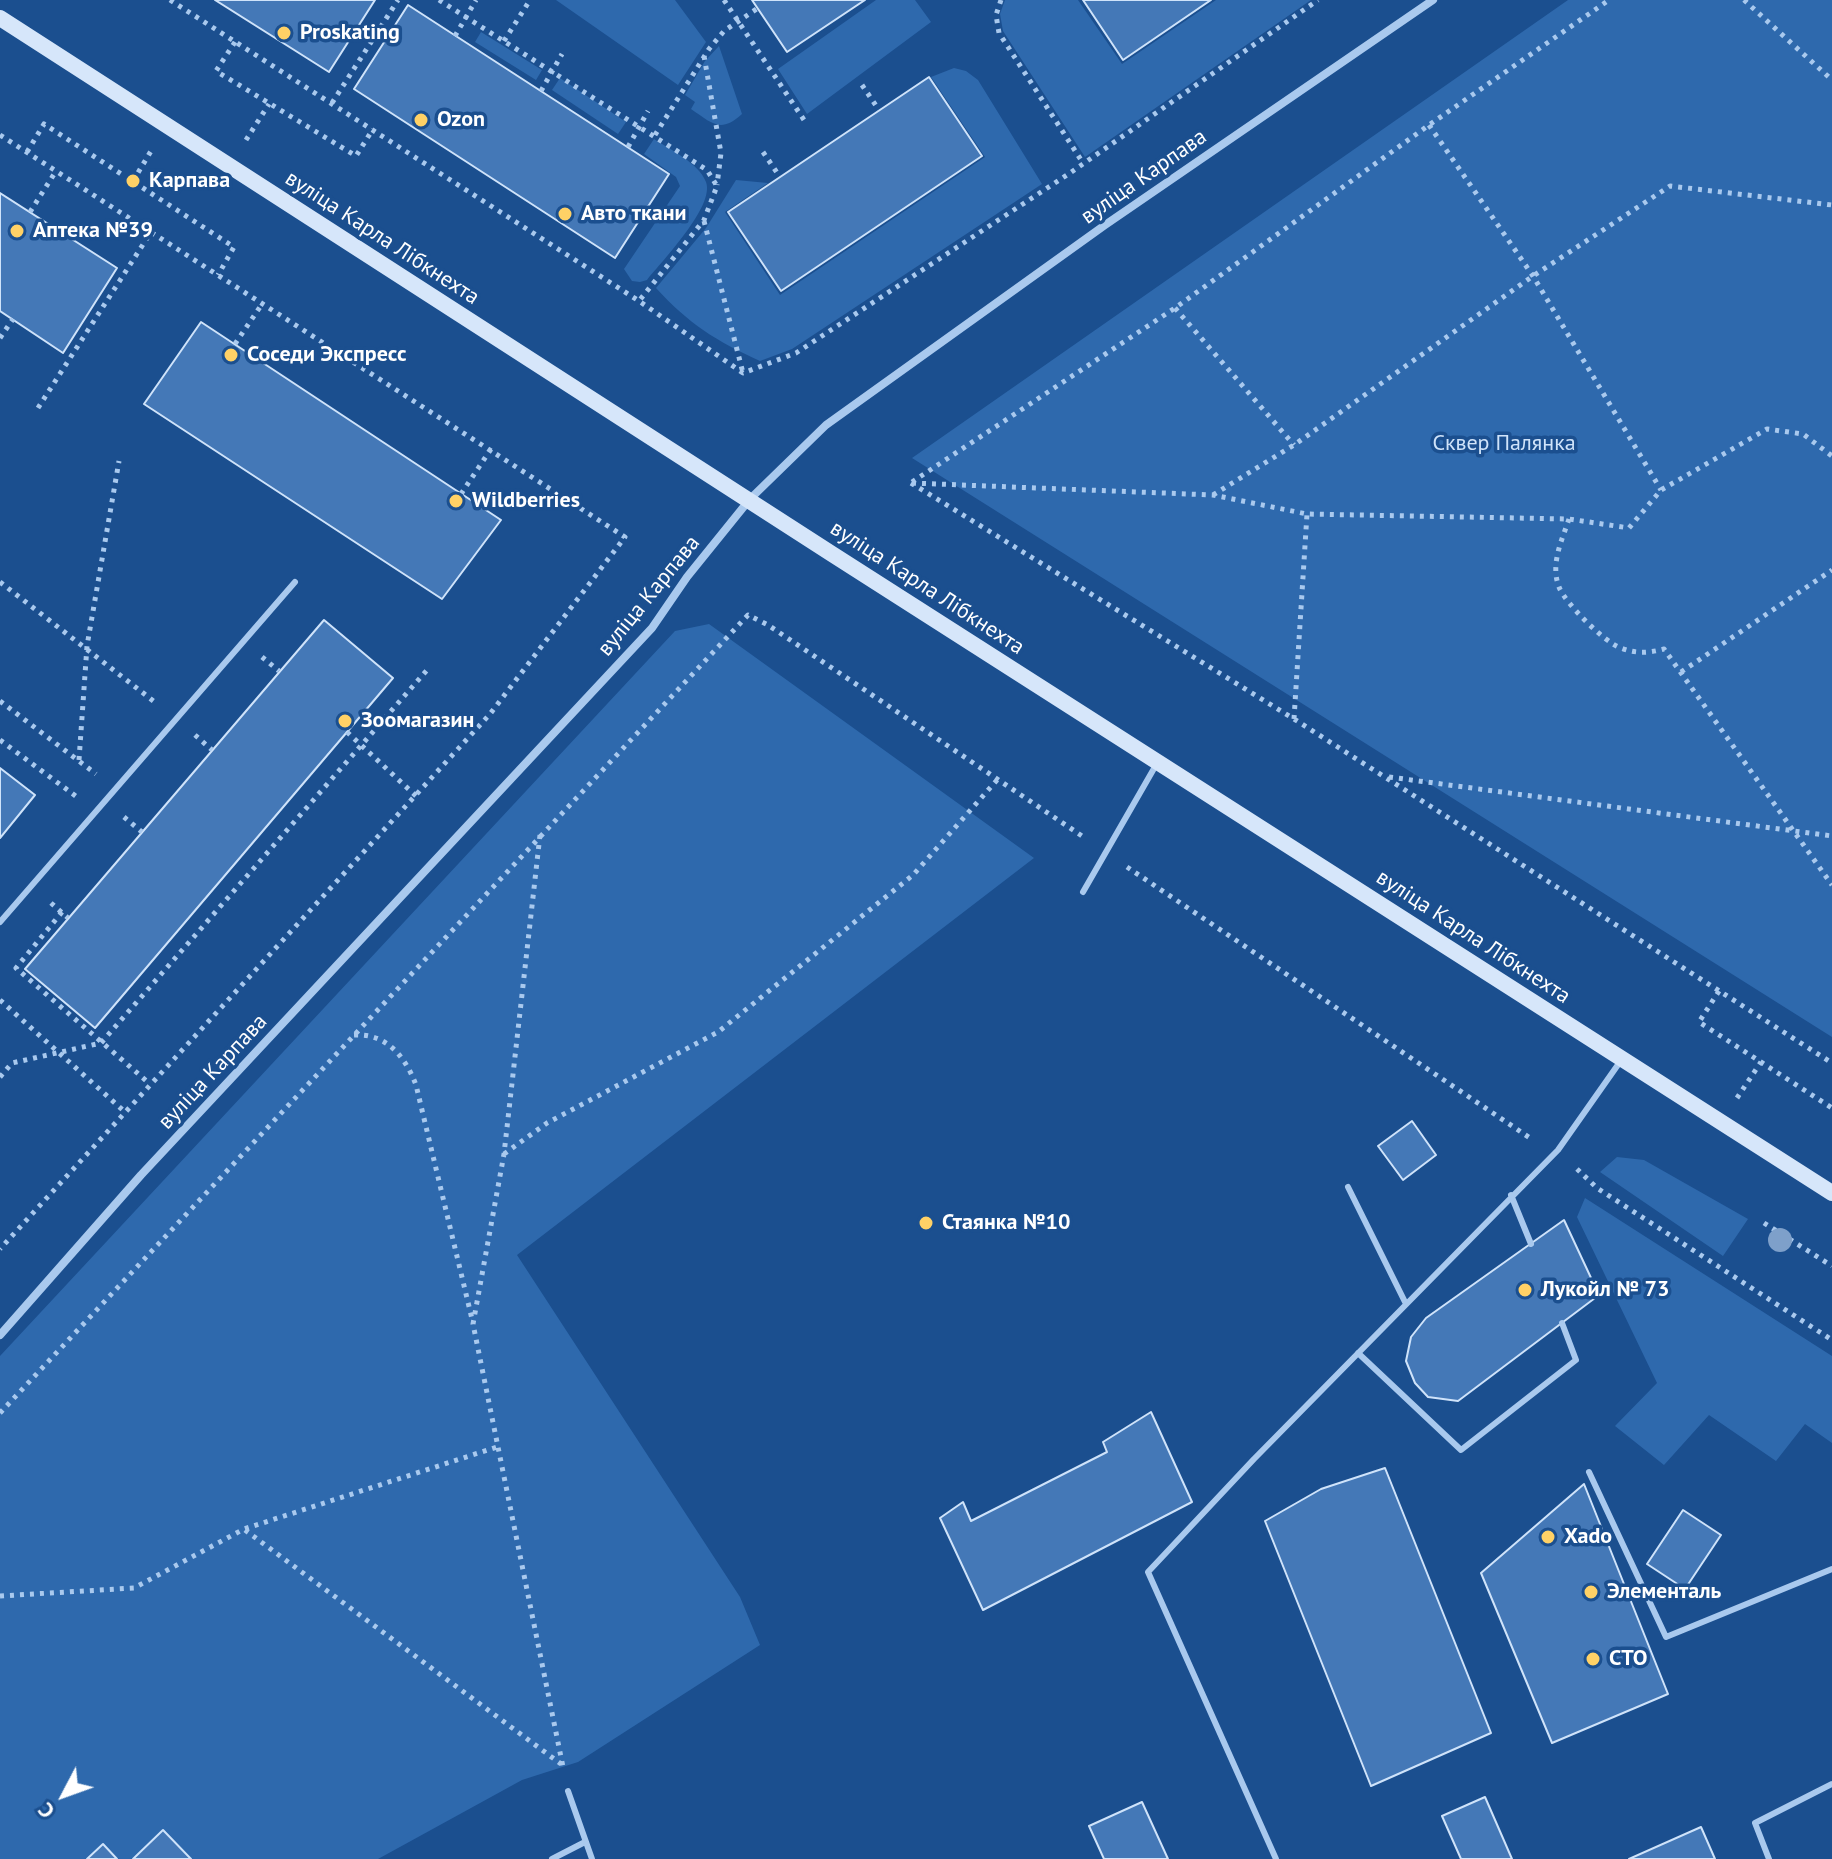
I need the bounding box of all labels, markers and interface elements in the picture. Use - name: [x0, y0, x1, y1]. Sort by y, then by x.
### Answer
- place label: Proskating: [300, 20, 400, 46]
- marker: Proskating: [275, 24, 293, 42]
- place label: Ozon: [437, 107, 485, 133]
- marker: Ozon: [412, 111, 430, 129]
- street label: вуліца Карпава: [1076, 124, 1212, 230]
- street label: вуліца Карла Лібкнехта: [280, 165, 484, 311]
- place label: Карпава: [149, 168, 230, 194]
- marker: Карпава: [124, 172, 142, 190]
- place label: Авто ткани: [581, 201, 686, 227]
- marker: Авто ткани: [556, 205, 574, 223]
- place label: Аптека №39: [33, 218, 153, 244]
- marker: Аптека №39: [8, 222, 26, 240]
- place label: Соседи Экспресс: [247, 342, 406, 368]
- marker: Соседи Экспресс: [222, 346, 240, 364]
- park label: Сквер Палянка: [1432, 431, 1576, 457]
- place label: Wildberries: [472, 488, 580, 514]
- marker: Wildberries: [447, 492, 465, 510]
- street label: вуліца Карла Лібкнехта: [825, 515, 1029, 661]
- street label: вуліца Карпава: [592, 530, 706, 662]
- place label: Зоомагазин: [361, 708, 474, 734]
- marker: Зоомагазин: [336, 712, 354, 730]
- street label: вуліца Карла Лібкнехта: [1371, 864, 1575, 1010]
- street label: вуліца Карпава: [153, 1009, 273, 1135]
- place label: Стаянка №10: [942, 1210, 1071, 1236]
- marker: Стаянка №10: [917, 1214, 935, 1232]
- place label: Лукойл № 73: [1541, 1277, 1670, 1303]
- marker: Лукойл № 73: [1516, 1281, 1534, 1299]
- place label: Xado: [1564, 1524, 1612, 1550]
- marker: Xado: [1539, 1528, 1557, 1546]
- place label: Элементаль: [1607, 1579, 1721, 1605]
- marker: Элементаль: [1582, 1583, 1600, 1601]
- place label: СТО: [1609, 1646, 1648, 1672]
- marker: СТО: [1584, 1650, 1602, 1668]
- north arrow: [24, 1755, 104, 1835]
- text: С: [31, 1797, 60, 1825]

